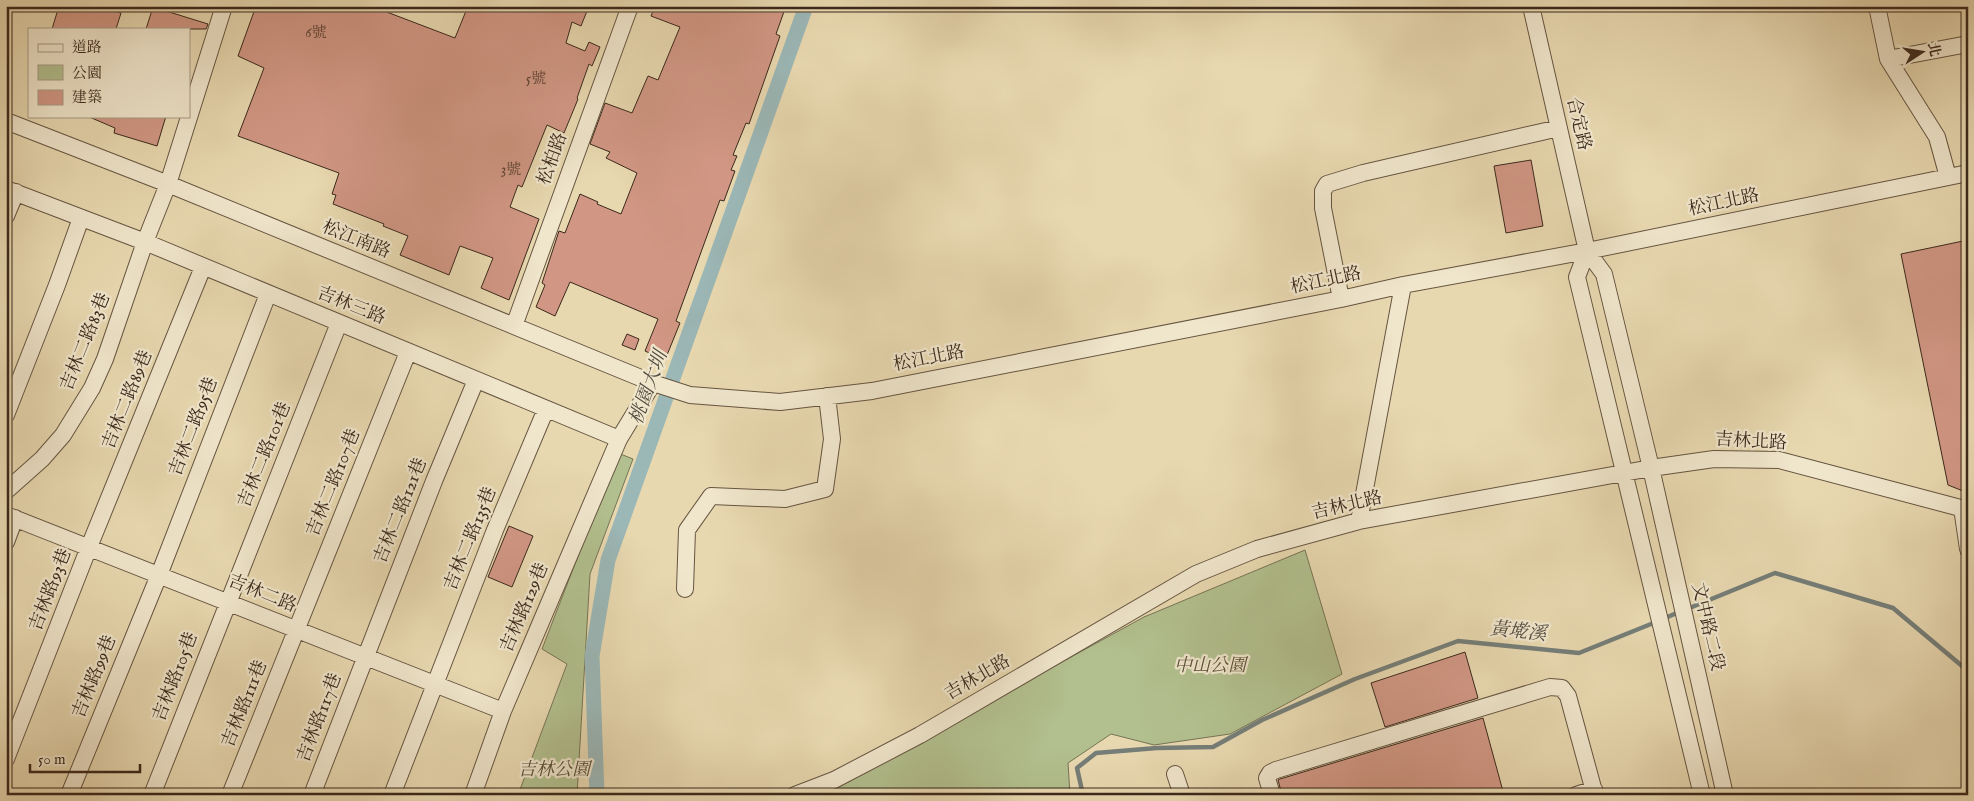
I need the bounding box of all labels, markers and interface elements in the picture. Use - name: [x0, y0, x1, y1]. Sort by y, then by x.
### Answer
- house number: 6號: [305, 23, 327, 42]
- legend: [28, 28, 190, 118]
- north arrow: [1896, 28, 1946, 78]
- text: 道路: [72, 38, 102, 57]
- text: 北: [1923, 41, 1944, 58]
- text: 公園: [72, 64, 102, 83]
- house number: 5號: [526, 69, 546, 88]
- text: 建築: [72, 88, 102, 107]
- street label: 合定路: [1561, 95, 1595, 153]
- street label: 松柏路: [533, 130, 573, 188]
- house number: 3號: [501, 160, 521, 179]
- street label: 松江北路: [1686, 184, 1762, 222]
- street label: 松江南路: [318, 216, 394, 264]
- street label: 松江北路: [1288, 262, 1364, 300]
- street label: 吉林三路: [313, 282, 389, 330]
- street label: 吉林二路83巷: [56, 290, 116, 394]
- street label: 松江北路: [891, 341, 967, 377]
- water label: 桃園大圳: [625, 345, 674, 428]
- street label: 吉林二路89巷: [98, 347, 158, 453]
- street label: 吉林二路95巷: [165, 374, 223, 480]
- street label: 吉林二路101巷: [233, 399, 297, 511]
- street label: 吉林二路107巷: [302, 426, 366, 540]
- street label: 吉林北路: [1714, 429, 1788, 455]
- street label: 吉林二路121巷: [369, 455, 433, 567]
- street label: 吉林二路135巷: [440, 484, 502, 594]
- street label: 吉林北路: [1309, 487, 1385, 525]
- street label: 吉林路93巷: [25, 545, 77, 635]
- street label: 吉林路129巷: [496, 560, 554, 656]
- street label: 吉林二路: [224, 570, 300, 618]
- street label: 文中路二段: [1686, 581, 1728, 673]
- water label: 黃墘溪: [1488, 617, 1550, 647]
- street label: 吉林路105巷: [148, 629, 204, 725]
- street label: 吉林路99巷: [68, 632, 122, 722]
- street label: 吉林北路: [941, 650, 1015, 706]
- park label: 中山公園: [1174, 655, 1249, 678]
- street label: 吉林路111巷: [217, 657, 273, 751]
- street label: 吉林路117巷: [292, 670, 348, 766]
- scale bar: [30, 741, 140, 773]
- text: 50 m: [38, 750, 66, 769]
- park label: 吉林公園: [518, 759, 593, 782]

